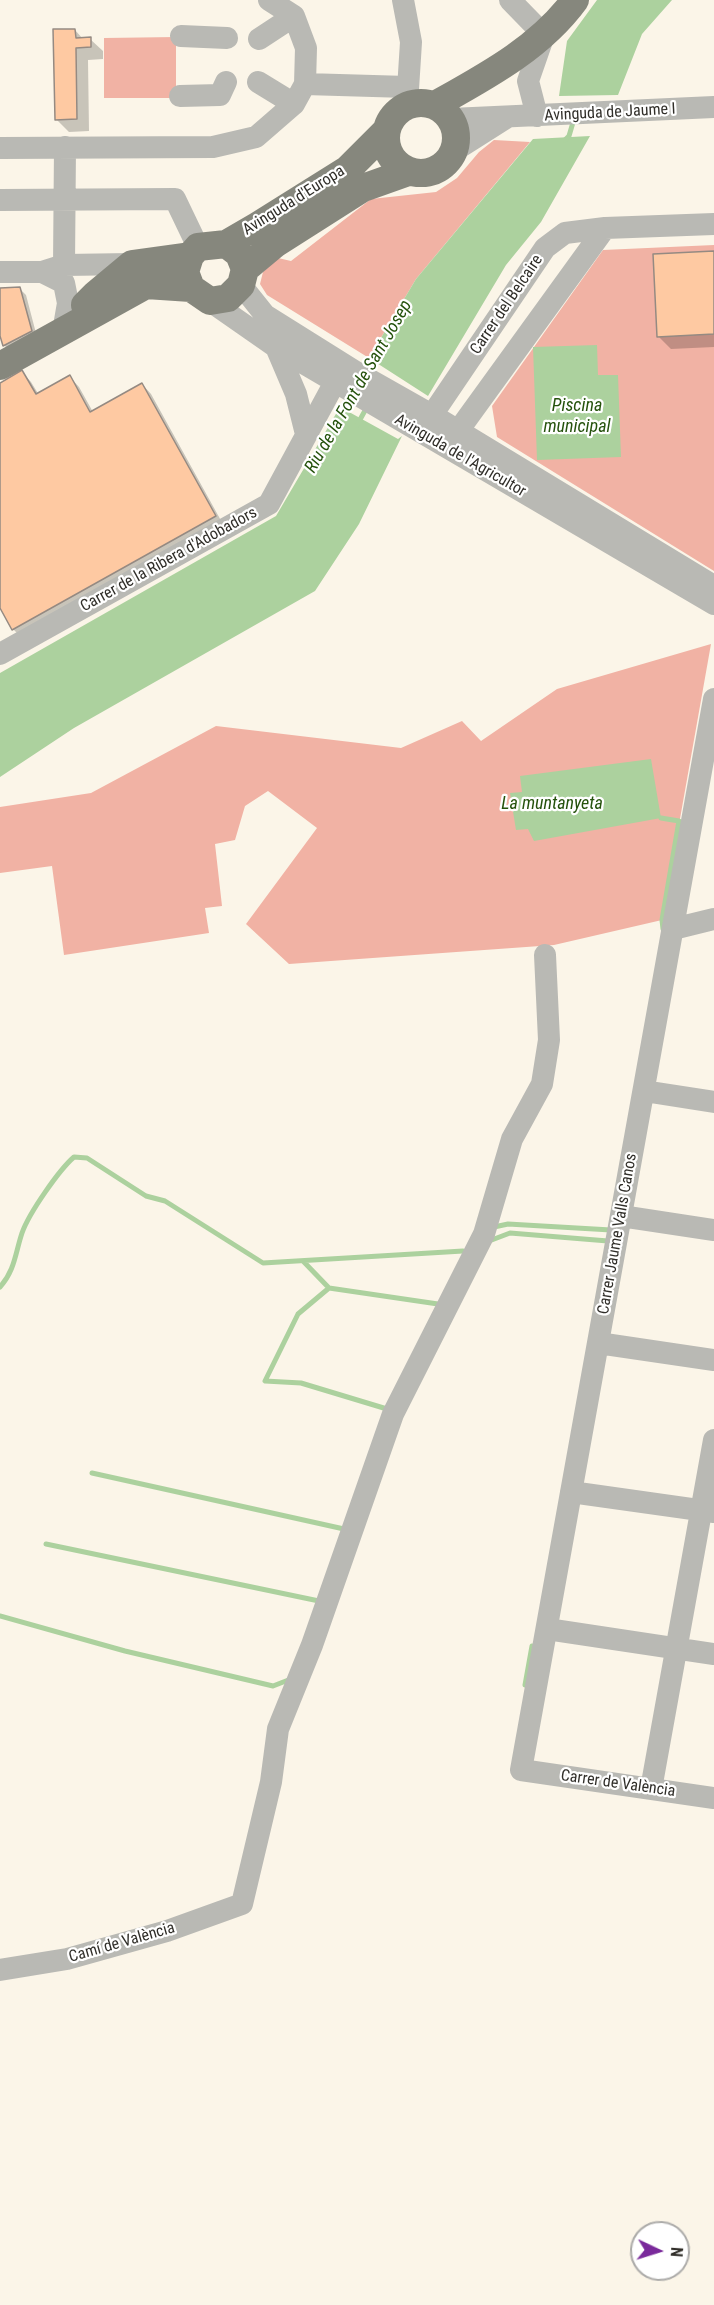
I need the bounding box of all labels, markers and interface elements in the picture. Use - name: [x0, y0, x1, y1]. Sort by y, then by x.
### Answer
- street label: Avinguda de Jaume I: [544, 100, 676, 126]
- street label: Avinguda d'Europa: [239, 162, 349, 240]
- street label: Carrer del Belcaire: [467, 252, 547, 358]
- water label: Riu de la Font de Sant Josep: [301, 297, 417, 477]
- water label: Piscina municipal: [543, 395, 611, 438]
- street label: Avinguda de l'Agricultor: [391, 411, 529, 501]
- street label: Carrer de la Ribera d'Adobadors: [77, 503, 261, 617]
- water label: La muntanyeta: [501, 793, 603, 815]
- street label: Carrer Jaume Valls Canos: [594, 1152, 642, 1316]
- street label: Carrer de València: [560, 1766, 676, 1802]
- street label: Camí de València: [67, 1919, 177, 1967]
- north arrow: [630, 2221, 690, 2281]
- text: N: [667, 2247, 686, 2258]

